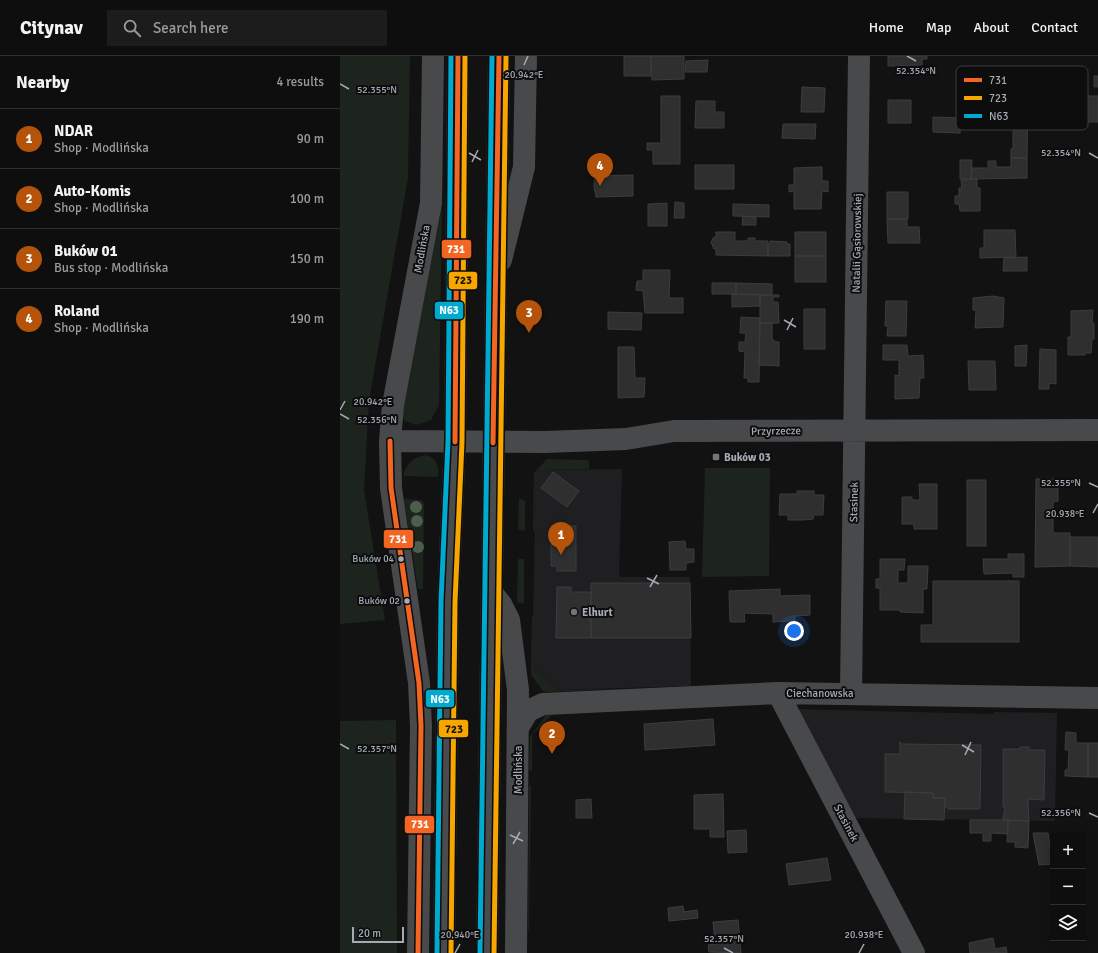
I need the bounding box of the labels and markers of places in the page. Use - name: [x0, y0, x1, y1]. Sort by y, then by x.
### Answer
- pin: 4: [587, 153, 613, 186]
- pin: 3: [516, 300, 542, 333]
- place label: Buków 03: [724, 451, 771, 464]
- marker: Buków 03: [711, 452, 721, 462]
- pin: 1: [548, 522, 574, 555]
- place label: Buków 04: [352, 553, 395, 565]
- marker: Buków 04: [396, 554, 406, 564]
- place label: Buków 02: [358, 595, 400, 607]
- marker: Buków 02: [402, 596, 412, 606]
- place label: Elhurt: [582, 606, 613, 619]
- marker: Elhurt: [569, 607, 579, 617]
- pin: 2: [539, 721, 565, 754]

